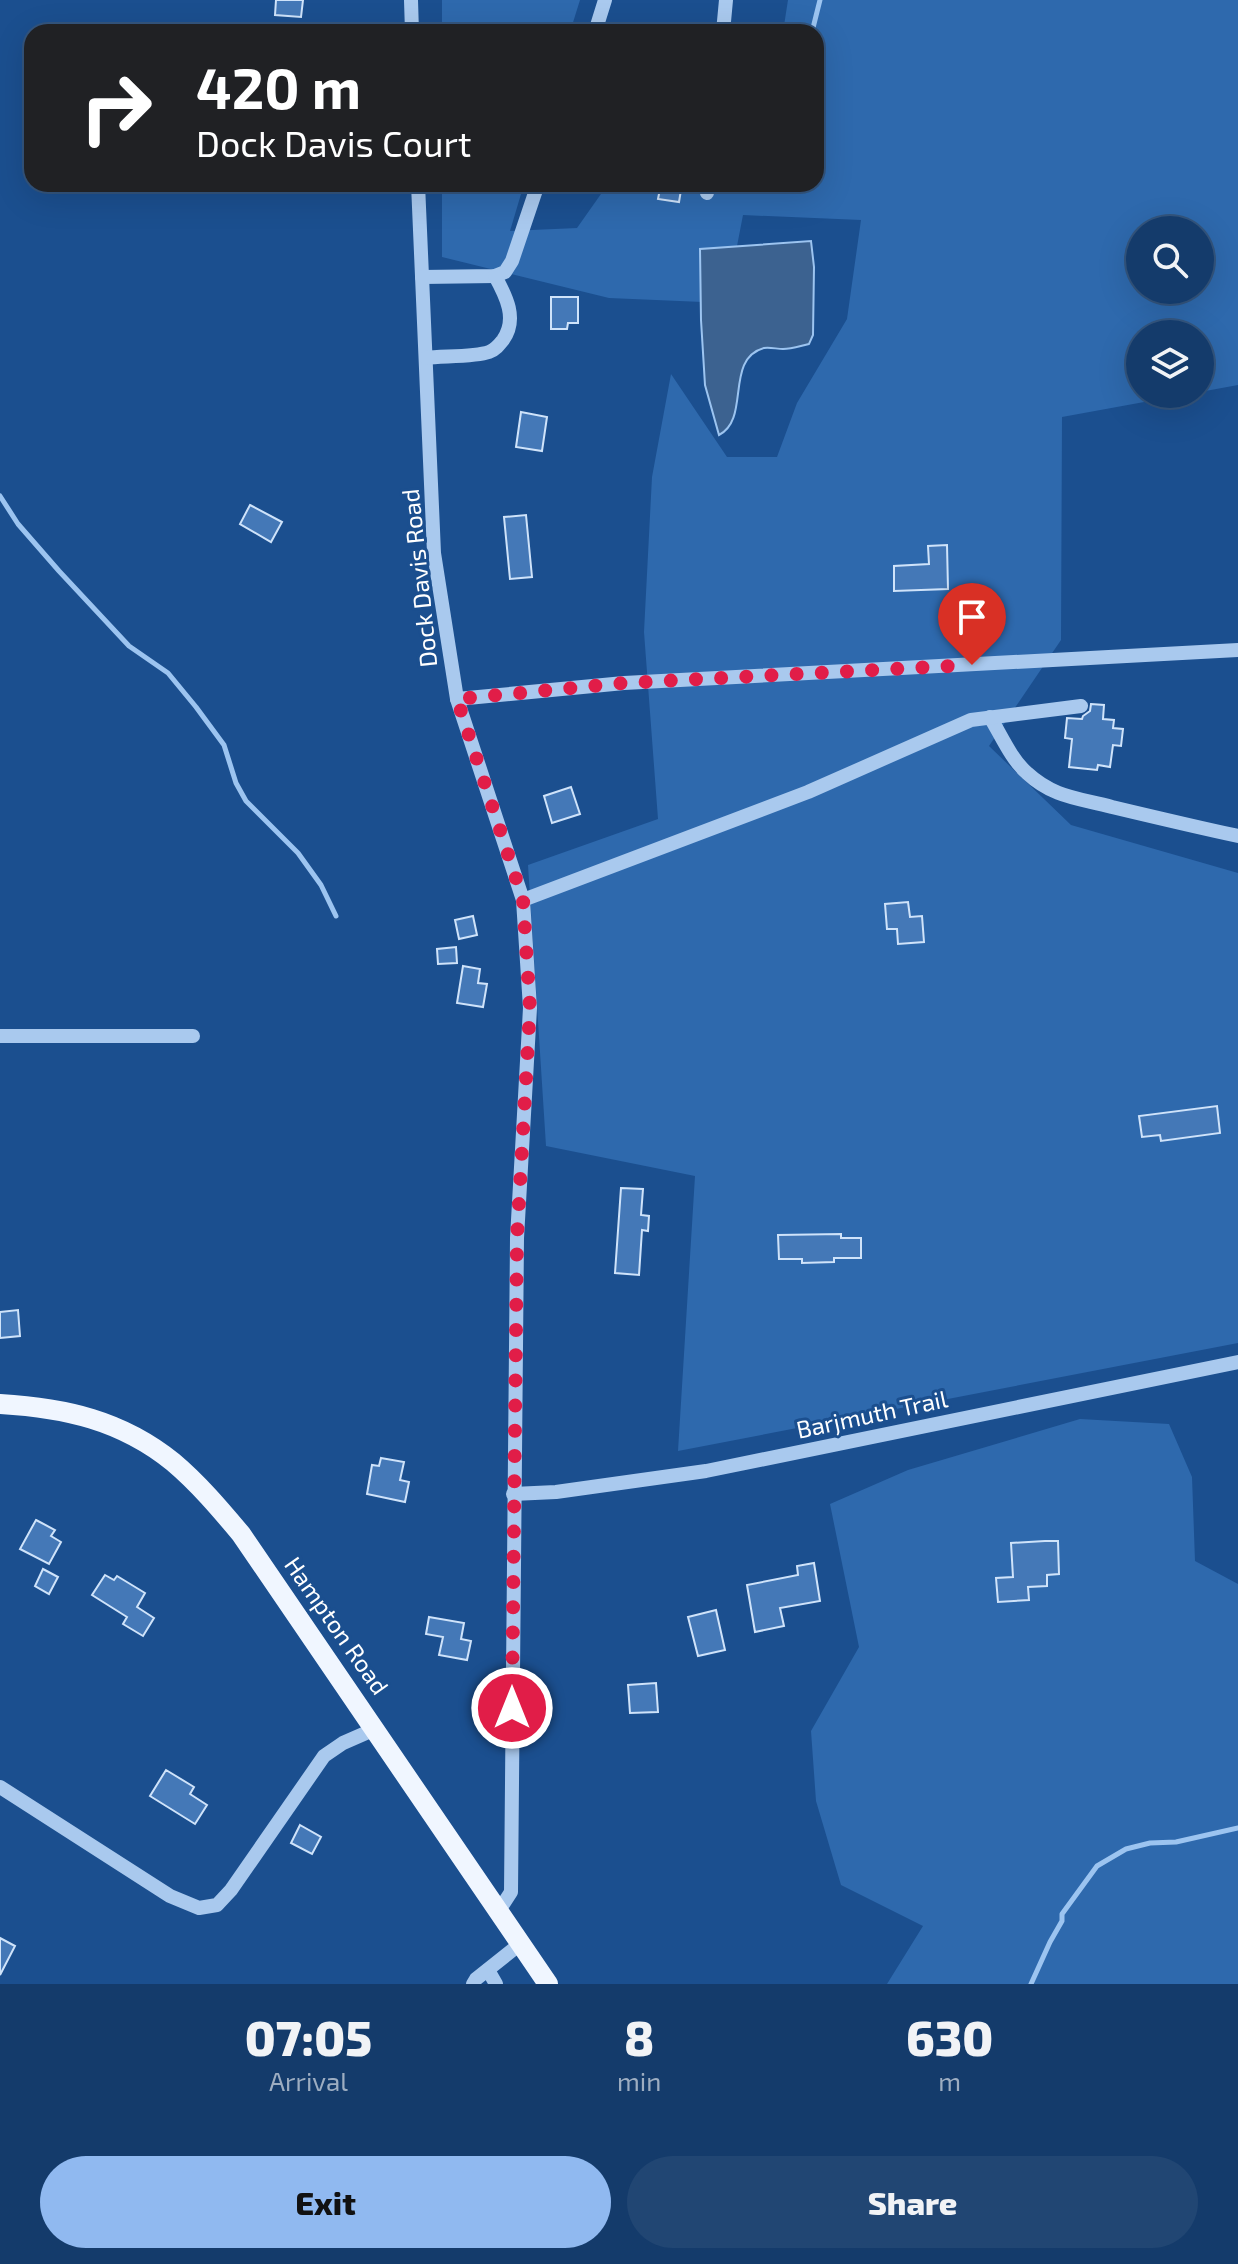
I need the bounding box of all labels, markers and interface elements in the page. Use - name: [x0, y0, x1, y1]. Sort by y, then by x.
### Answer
- text: 420 m: [196, 53, 361, 120]
- icon: right: [64, 56, 168, 160]
- text: Dock Davis Court: [196, 121, 472, 164]
- map controls: [1126, 216, 1214, 408]
- button: search: [1126, 216, 1214, 304]
- button: layers: [1126, 320, 1214, 408]
- street label: Dock Davis Road: [395, 488, 442, 669]
- pin: [938, 583, 1006, 665]
- icon: arrive: [950, 595, 994, 639]
- street label: Barjmuth Trail: [793, 1383, 950, 1444]
- street label: Hampton Road: [279, 1551, 395, 1700]
- position arrow: [470, 1666, 554, 1750]
- text: 07:05: [245, 2008, 372, 2066]
- text: 8: [624, 2008, 654, 2066]
- text: 630: [906, 2008, 993, 2066]
- text: Arrival: [269, 2065, 348, 2096]
- text: min: [617, 2065, 661, 2096]
- text: m: [938, 2065, 961, 2096]
- button: Exit: [40, 2156, 611, 2248]
- button: Share: [627, 2156, 1198, 2248]

